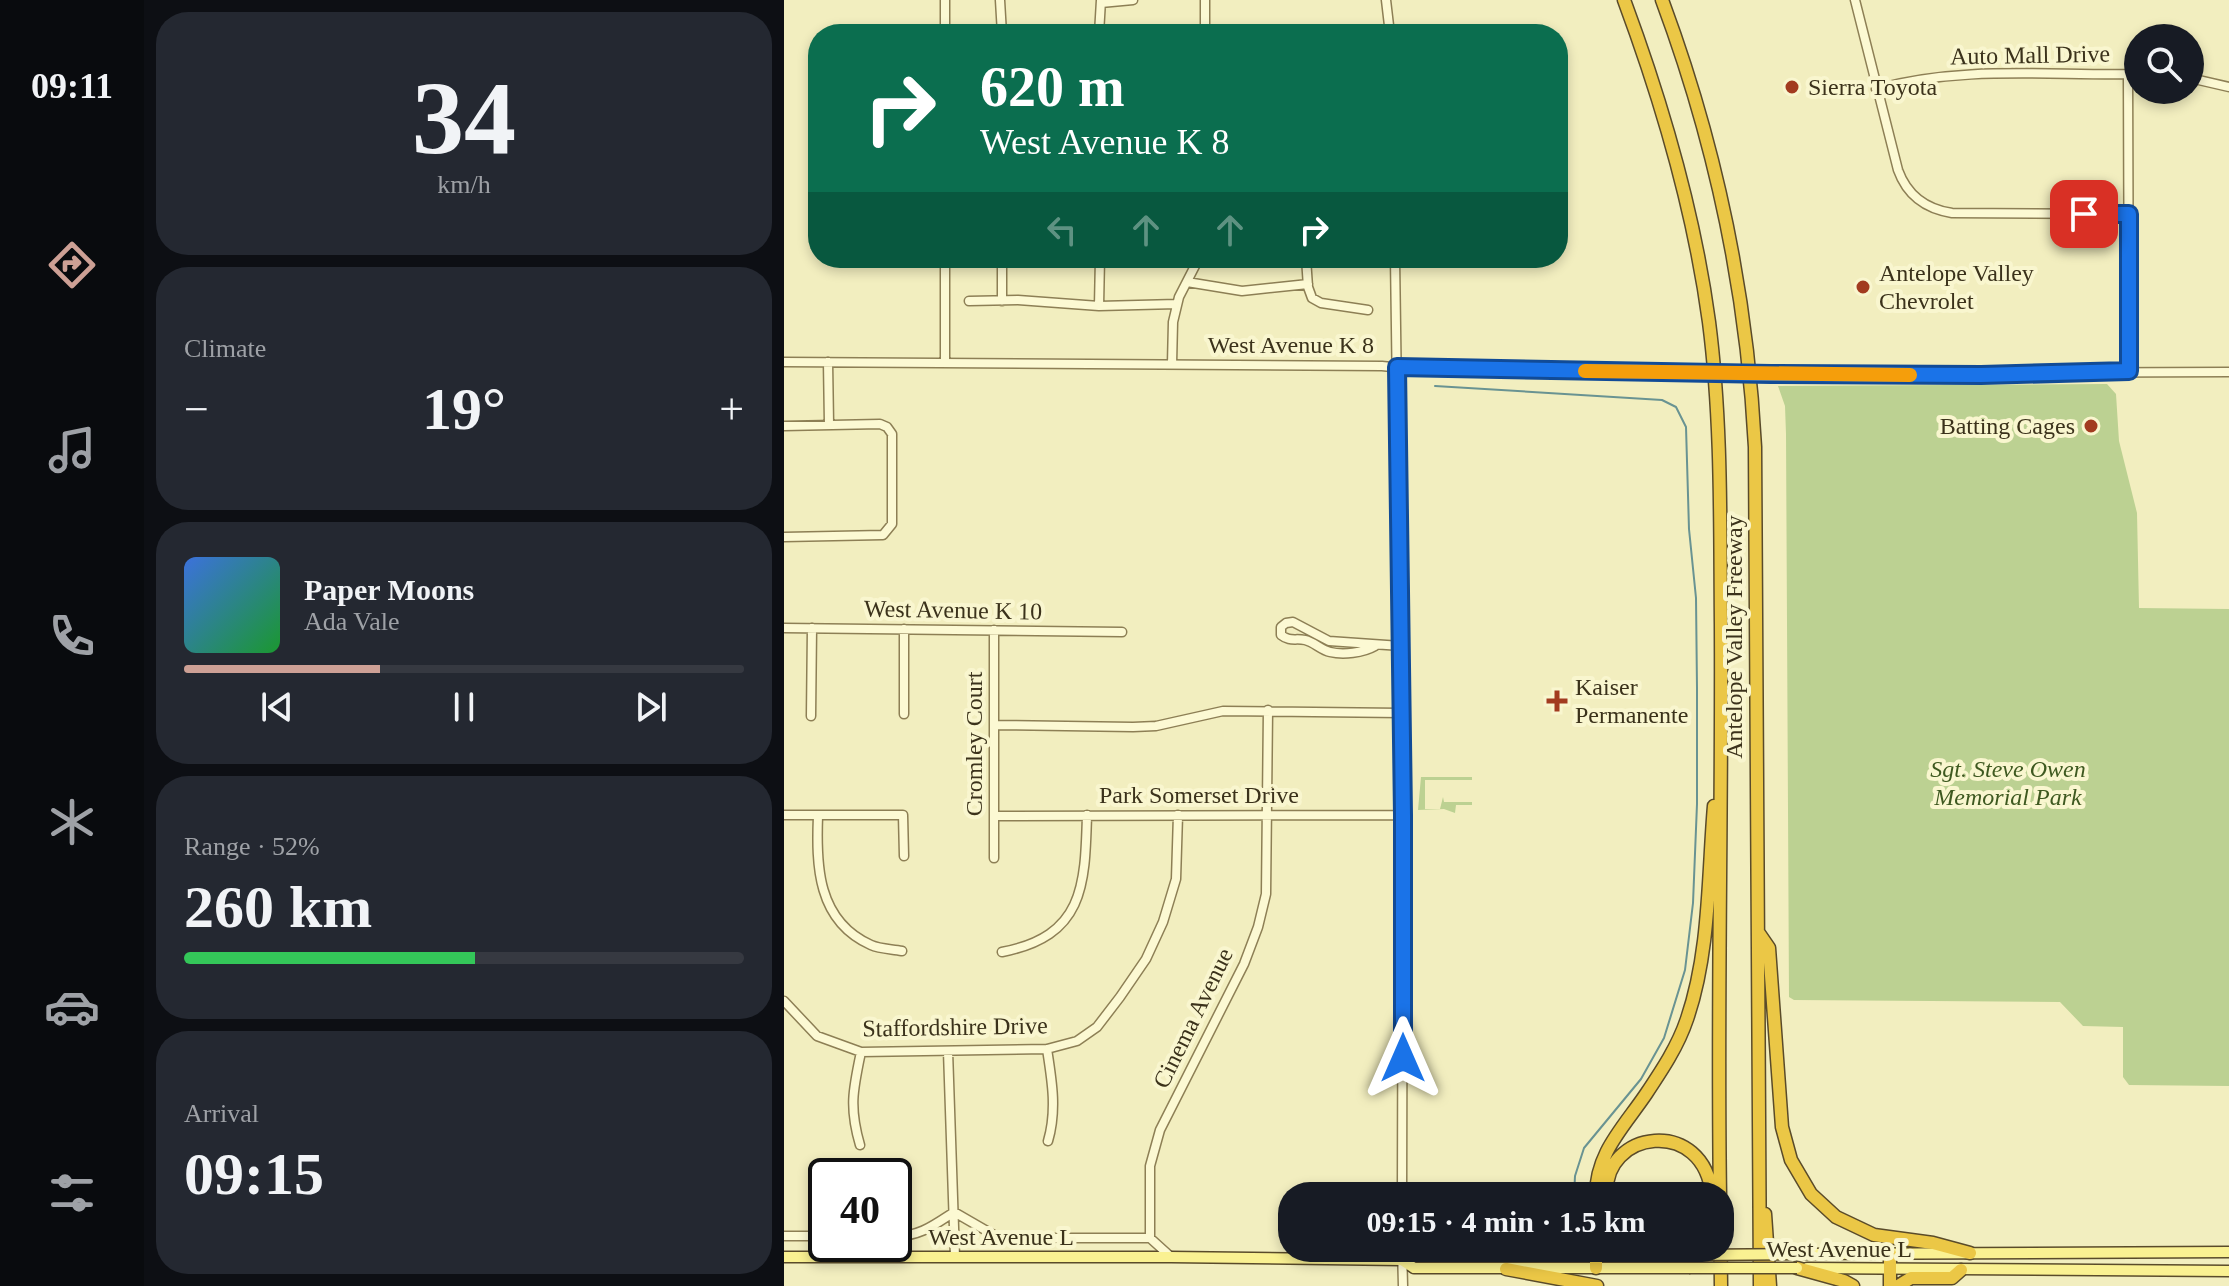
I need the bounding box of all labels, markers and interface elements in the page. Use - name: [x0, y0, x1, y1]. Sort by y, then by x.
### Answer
- map controls: [2124, 24, 2204, 104]
- button: search: [2124, 24, 2204, 104]
- street label: Auto Mall Drive: [1950, 41, 2110, 69]
- icon: right: [848, 56, 952, 160]
- text: 620 m: [980, 56, 1125, 118]
- text: 34: [412, 60, 516, 175]
- text: 09:11: [31, 66, 113, 106]
- place label: Sierra Toyota: [1808, 74, 1938, 100]
- marker: Sierra Toyota: [1783, 78, 1801, 96]
- text: West Avenue K 8: [980, 122, 1229, 162]
- text: km/h: [437, 170, 491, 199]
- pin: [2050, 180, 2118, 248]
- icon: arrive: [2062, 192, 2106, 236]
- icon: left: [1040, 208, 1084, 252]
- icon: ahead: [1124, 208, 1168, 252]
- icon: ahead: [1208, 208, 1252, 252]
- icon: right: [1292, 208, 1336, 252]
- icon: directions: [44, 237, 100, 293]
- place label: Antelope Valley Chevrolet: [1879, 260, 2034, 314]
- marker: Antelope Valley Chevrolet: [1854, 278, 1872, 296]
- street label: West Avenue K 8: [1208, 332, 1374, 358]
- text: Climate: [184, 334, 266, 363]
- text: 19°: [422, 376, 506, 442]
- text: −: [184, 385, 209, 434]
- text: +: [719, 385, 744, 434]
- place label: Batting Cages: [1940, 413, 2075, 439]
- marker: Batting Cages: [2082, 417, 2100, 435]
- icon: music: [44, 422, 100, 478]
- street label: Antelope Valley Freeway: [1721, 515, 1747, 759]
- text: Paper Moons: [304, 573, 474, 606]
- street label: West Avenue K 10: [864, 595, 1042, 625]
- text: Ada Vale: [304, 607, 400, 636]
- icon: phone: [44, 608, 100, 664]
- street label: Cromley Court: [961, 671, 987, 816]
- place label: Kaiser Permanente: [1575, 674, 1688, 728]
- icon: previous: [255, 685, 299, 729]
- icon: pause: [442, 685, 486, 729]
- icon: next: [629, 685, 673, 729]
- marker: Kaiser Permanente: [1546, 690, 1568, 712]
- park label: Sgt. Steve Owen Memorial Park: [1930, 756, 2086, 810]
- street label: Park Somerset Drive: [1099, 782, 1299, 808]
- icon: climate: [44, 794, 100, 850]
- text: Range · 52%: [184, 832, 320, 861]
- text: 260 km: [184, 874, 372, 940]
- street label: Cinema Avenue: [1148, 944, 1238, 1092]
- icon: car: [44, 979, 100, 1035]
- street label: Staffordshire Drive: [862, 1012, 1048, 1042]
- position arrow: [1361, 1016, 1445, 1100]
- text: Arrival: [184, 1099, 259, 1128]
- text: 09:15: [184, 1141, 324, 1207]
- speed limit sign: 40: [808, 1158, 912, 1262]
- icon: filters: [44, 1165, 100, 1221]
- text: 09:15 · 4 min · 1.5 km: [1366, 1205, 1646, 1238]
- street label: West Avenue L: [928, 1224, 1074, 1250]
- street label: West Avenue L: [1766, 1236, 1912, 1262]

